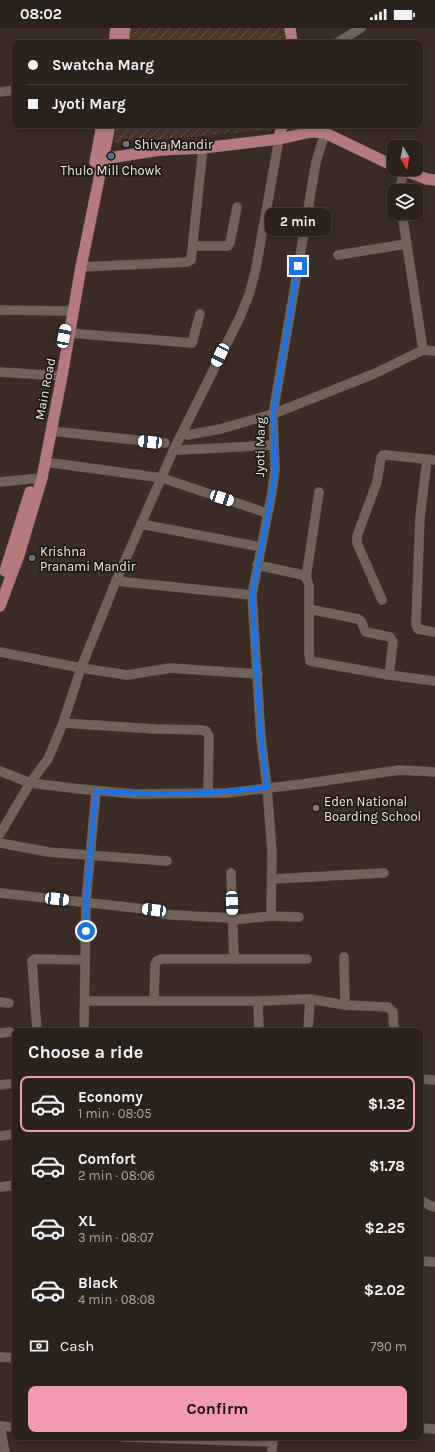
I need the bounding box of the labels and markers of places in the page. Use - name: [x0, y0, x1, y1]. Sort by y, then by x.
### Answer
- place label: Shiva Mandir: [134, 137, 213, 152]
- marker: Shiva Mandir: [121, 139, 131, 149]
- marker: Thulo Mill Chowk: [106, 151, 116, 161]
- place label: Thulo Mill Chowk: [61, 163, 161, 178]
- place label: Krishna Pranami Mandir: [40, 544, 136, 574]
- marker: Krishna Pranami Mandir: [27, 553, 37, 563]
- place label: Eden National Boarding School: [324, 794, 421, 824]
- marker: Eden National Boarding School: [311, 803, 321, 813]

